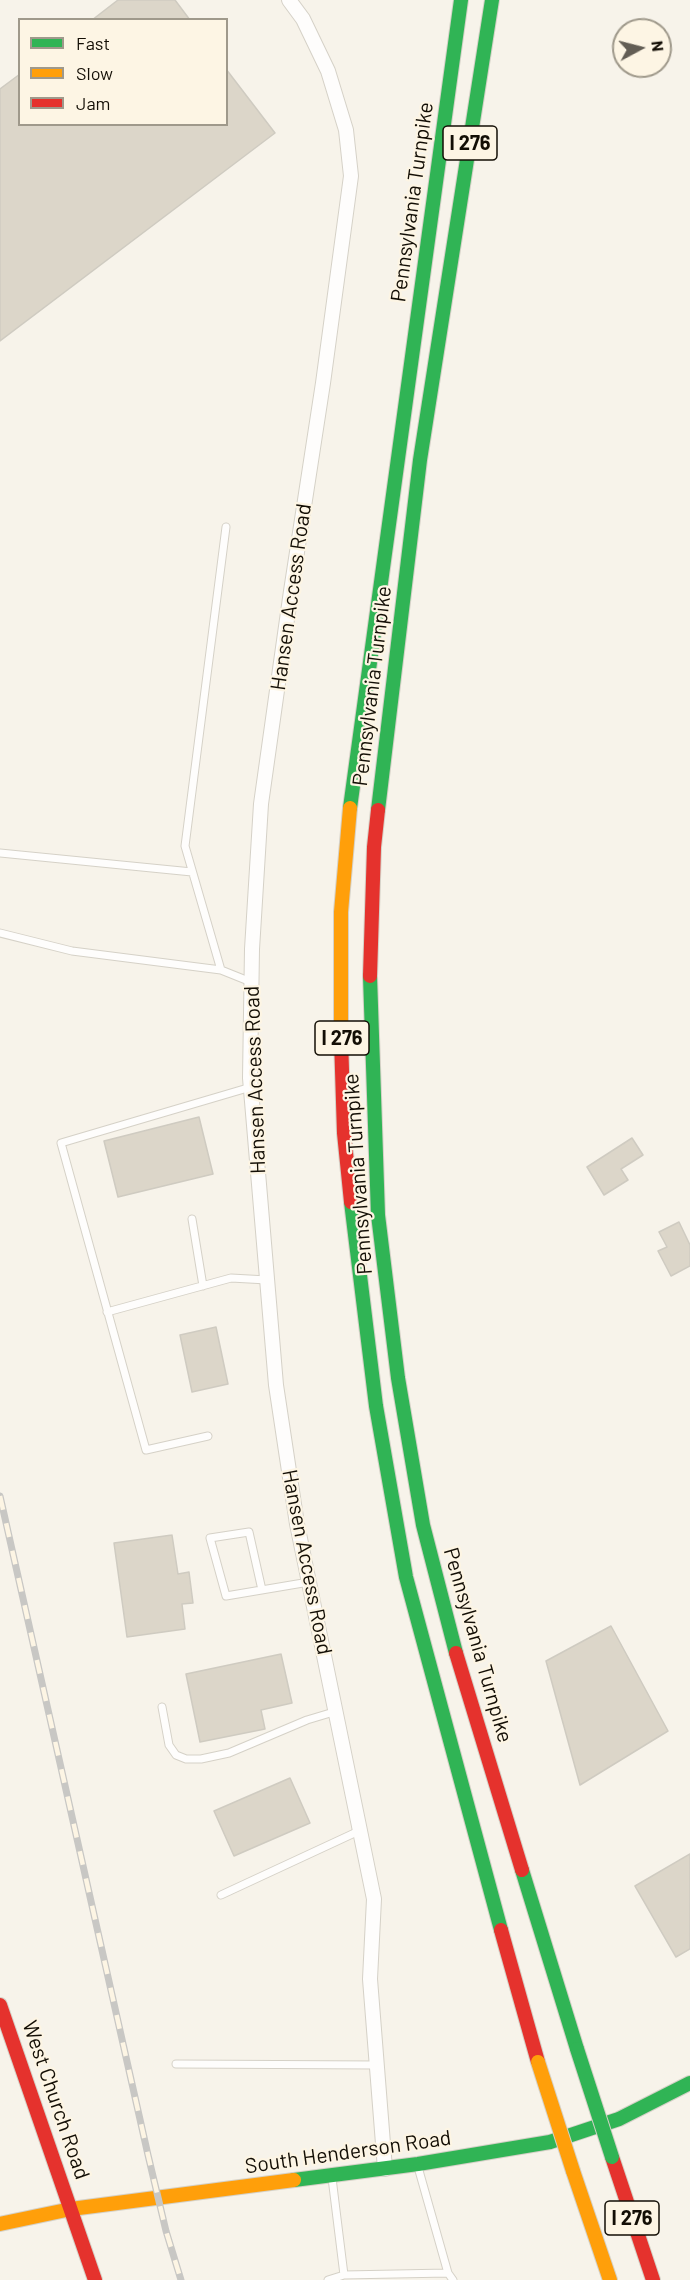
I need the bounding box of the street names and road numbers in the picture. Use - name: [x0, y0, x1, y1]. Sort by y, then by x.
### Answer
- street label: Pennsylvania Turnpike: [386, 100, 438, 304]
- road number: I 276: [443, 126, 497, 160]
- street label: Hansen Access Road: [265, 502, 317, 692]
- street label: Pennsylvania Turnpike: [347, 584, 397, 788]
- street label: Hansen Access Road: [239, 985, 271, 1175]
- road number: I 276: [315, 1021, 369, 1055]
- street label: Pennsylvania Turnpike: [338, 1073, 378, 1275]
- street label: Hansen Access Road: [277, 1467, 337, 1657]
- street label: Pennsylvania Turnpike: [438, 1545, 518, 1745]
- street label: West Church Road: [17, 2017, 95, 2183]
- street label: South Henderson Road: [243, 2125, 453, 2179]
- road number: I 276: [605, 2201, 659, 2235]

